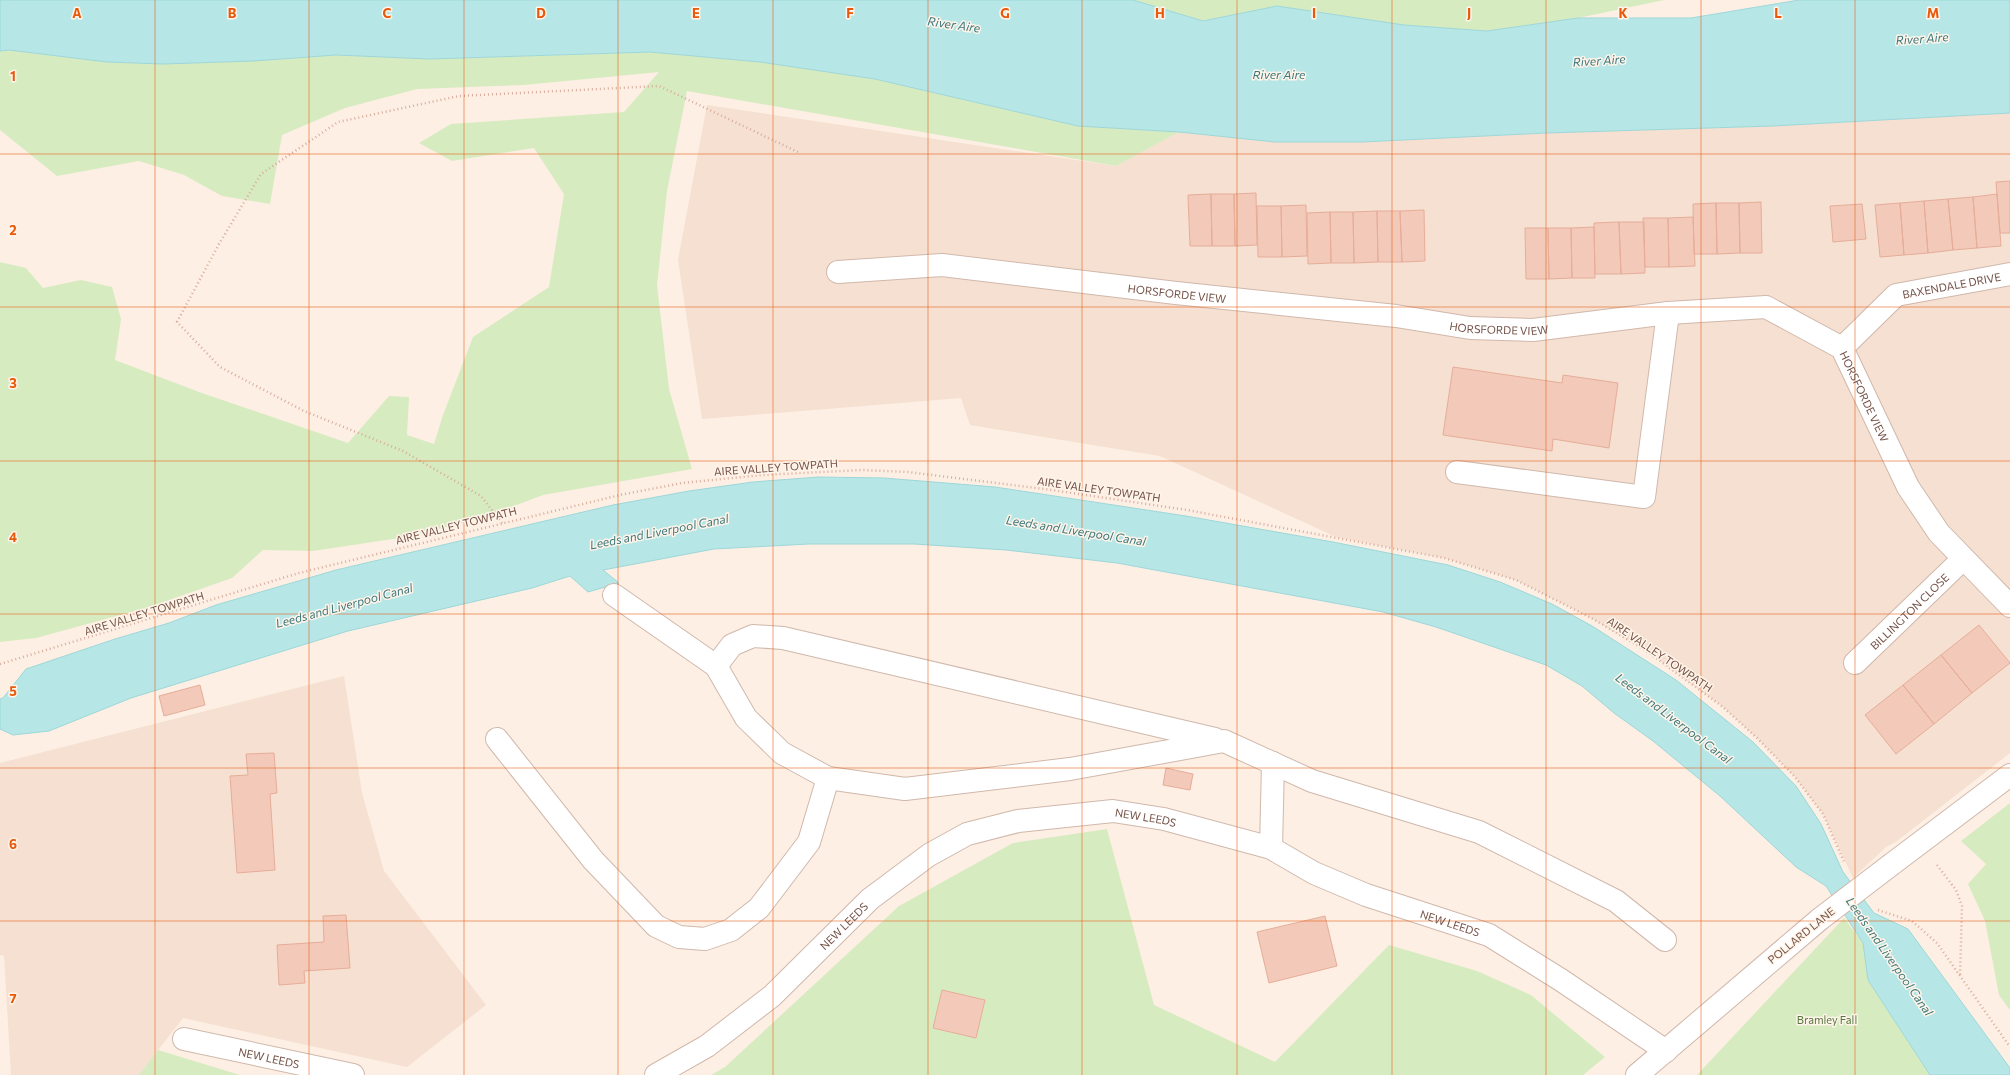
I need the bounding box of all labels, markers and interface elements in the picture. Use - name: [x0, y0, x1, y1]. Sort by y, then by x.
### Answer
- text: A: [72, 5, 82, 21]
- text: B: [228, 5, 237, 21]
- text: C: [383, 5, 392, 21]
- text: D: [536, 5, 546, 21]
- text: E: [692, 5, 700, 21]
- text: F: [846, 5, 854, 21]
- text: G: [1000, 5, 1010, 21]
- text: H: [1155, 5, 1165, 21]
- text: I: [1312, 5, 1316, 21]
- text: J: [1467, 5, 1471, 21]
- text: K: [1618, 5, 1628, 21]
- text: L: [1774, 5, 1782, 21]
- text: M: [1927, 5, 1939, 21]
- water label: River Aire: [927, 13, 982, 35]
- water label: River Aire: [1895, 29, 1950, 47]
- water label: River Aire: [1572, 51, 1627, 69]
- water label: River Aire: [1253, 67, 1306, 81]
- text: 1: [10, 68, 16, 84]
- text: 2: [9, 222, 17, 238]
- street label: BAXENDALE DRIVE: [1901, 269, 2002, 300]
- street label: HORSFORDE VIEW: [1127, 281, 1227, 305]
- street label: HORSFORDE VIEW: [1449, 318, 1549, 337]
- street label: HORSFORDE VIEW: [1838, 349, 1892, 444]
- text: 3: [9, 375, 17, 391]
- street label: AIRE VALLEY TOWPATH: [714, 456, 838, 478]
- street label: AIRE VALLEY TOWPATH: [1037, 474, 1161, 504]
- street label: AIRE VALLEY TOWPATH: [394, 504, 518, 546]
- water label: Leeds and Liverpool Canal: [588, 510, 731, 551]
- water label: Leeds and Liverpool Canal: [1005, 512, 1148, 548]
- text: 4: [9, 529, 17, 545]
- street label: BILLINGTON CLOSE: [1867, 570, 1951, 652]
- water label: Leeds and Liverpool Canal: [274, 580, 415, 630]
- street label: AIRE VALLEY TOWPATH: [83, 589, 205, 637]
- street label: AIRE VALLEY TOWPATH: [1605, 614, 1715, 694]
- water label: Leeds and Liverpool Canal: [1613, 670, 1735, 767]
- text: 5: [9, 683, 17, 699]
- street label: NEW LEEDS: [1114, 805, 1178, 829]
- text: 6: [9, 836, 17, 852]
- water label: Leeds and Liverpool Canal: [1844, 894, 1937, 1019]
- street label: NEW LEEDS: [817, 899, 870, 952]
- street label: POLLARD LANE: [1765, 904, 1837, 966]
- street label: NEW LEEDS: [1419, 907, 1482, 938]
- text: 7: [9, 990, 17, 1006]
- park label: Bramley Fall: [1797, 1013, 1857, 1026]
- street label: NEW LEEDS: [237, 1044, 301, 1070]

